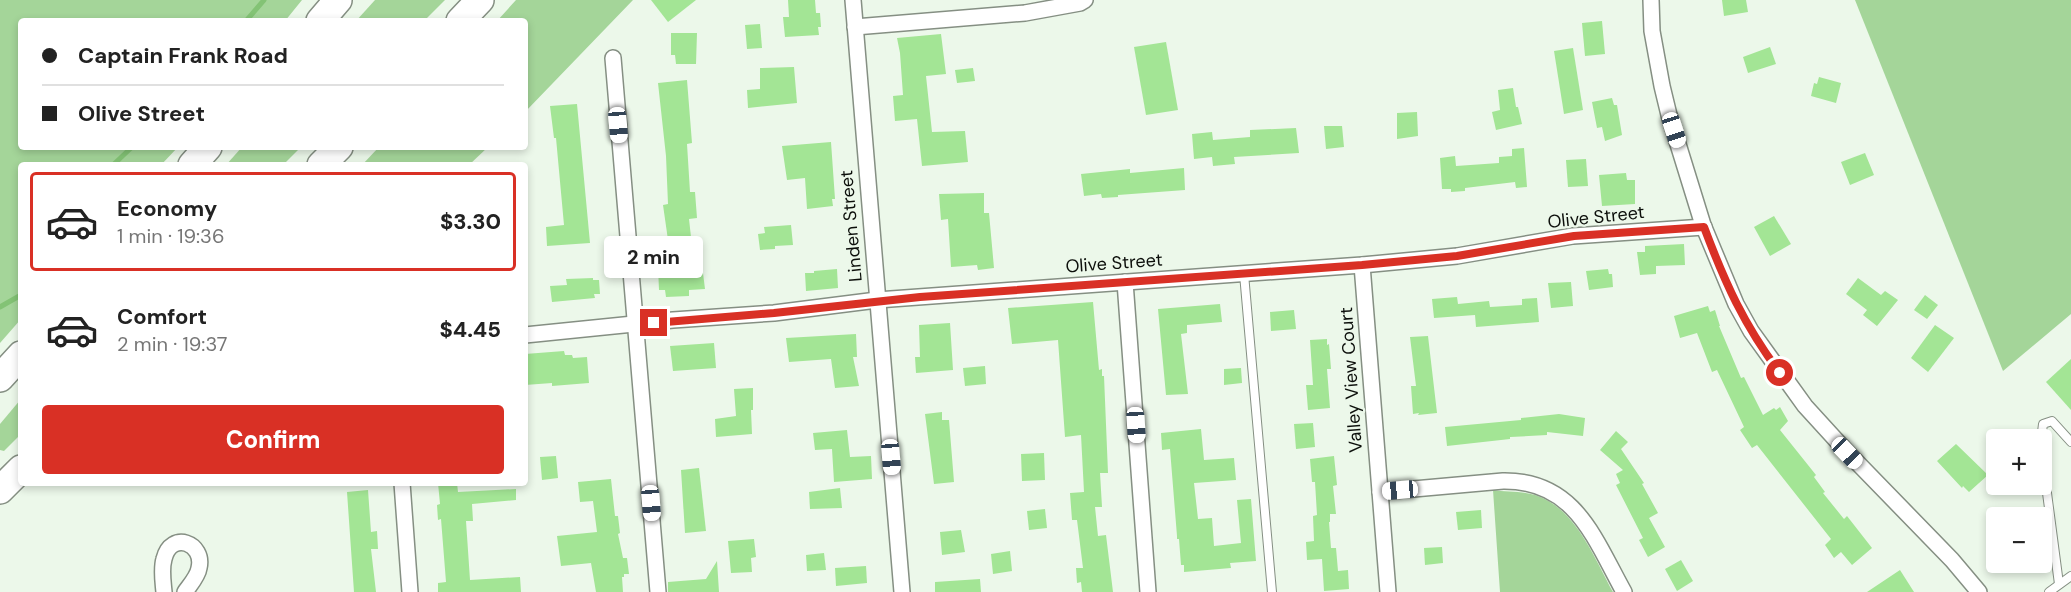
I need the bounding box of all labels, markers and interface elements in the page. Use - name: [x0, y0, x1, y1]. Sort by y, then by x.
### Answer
- text: Captain Frank Road: [78, 41, 288, 70]
- text: Olive Street: [78, 99, 205, 128]
- car: [607, 106, 629, 144]
- car: [1660, 110, 1688, 150]
- street label: Linden Street: [834, 169, 868, 283]
- text: Economy: [117, 194, 217, 223]
- icon: car: [45, 195, 99, 249]
- street label: Olive Street: [1546, 200, 1646, 234]
- text: $3.30: [440, 207, 501, 236]
- text: 1 min · 19:36: [117, 223, 224, 249]
- callout: 2 min: [604, 236, 704, 278]
- text: 2 min: [627, 244, 680, 270]
- street label: Olive Street: [1065, 248, 1163, 278]
- text: Comfort: [117, 302, 207, 331]
- icon: car: [45, 303, 99, 357]
- street label: Valley View Court: [1334, 306, 1368, 454]
- route end: [640, 309, 667, 336]
- text: $4.45: [439, 315, 501, 344]
- text: 2 min · 19:37: [117, 331, 228, 357]
- route start: [1766, 359, 1793, 386]
- button: Confirm: [42, 405, 504, 474]
- car: [1126, 406, 1146, 444]
- map controls: [1986, 429, 2052, 573]
- button: +: [1986, 429, 2052, 495]
- car: [1828, 434, 1866, 472]
- car: [880, 438, 902, 476]
- car: [1381, 479, 1419, 501]
- car: [640, 484, 662, 522]
- button: −: [1986, 507, 2052, 573]

